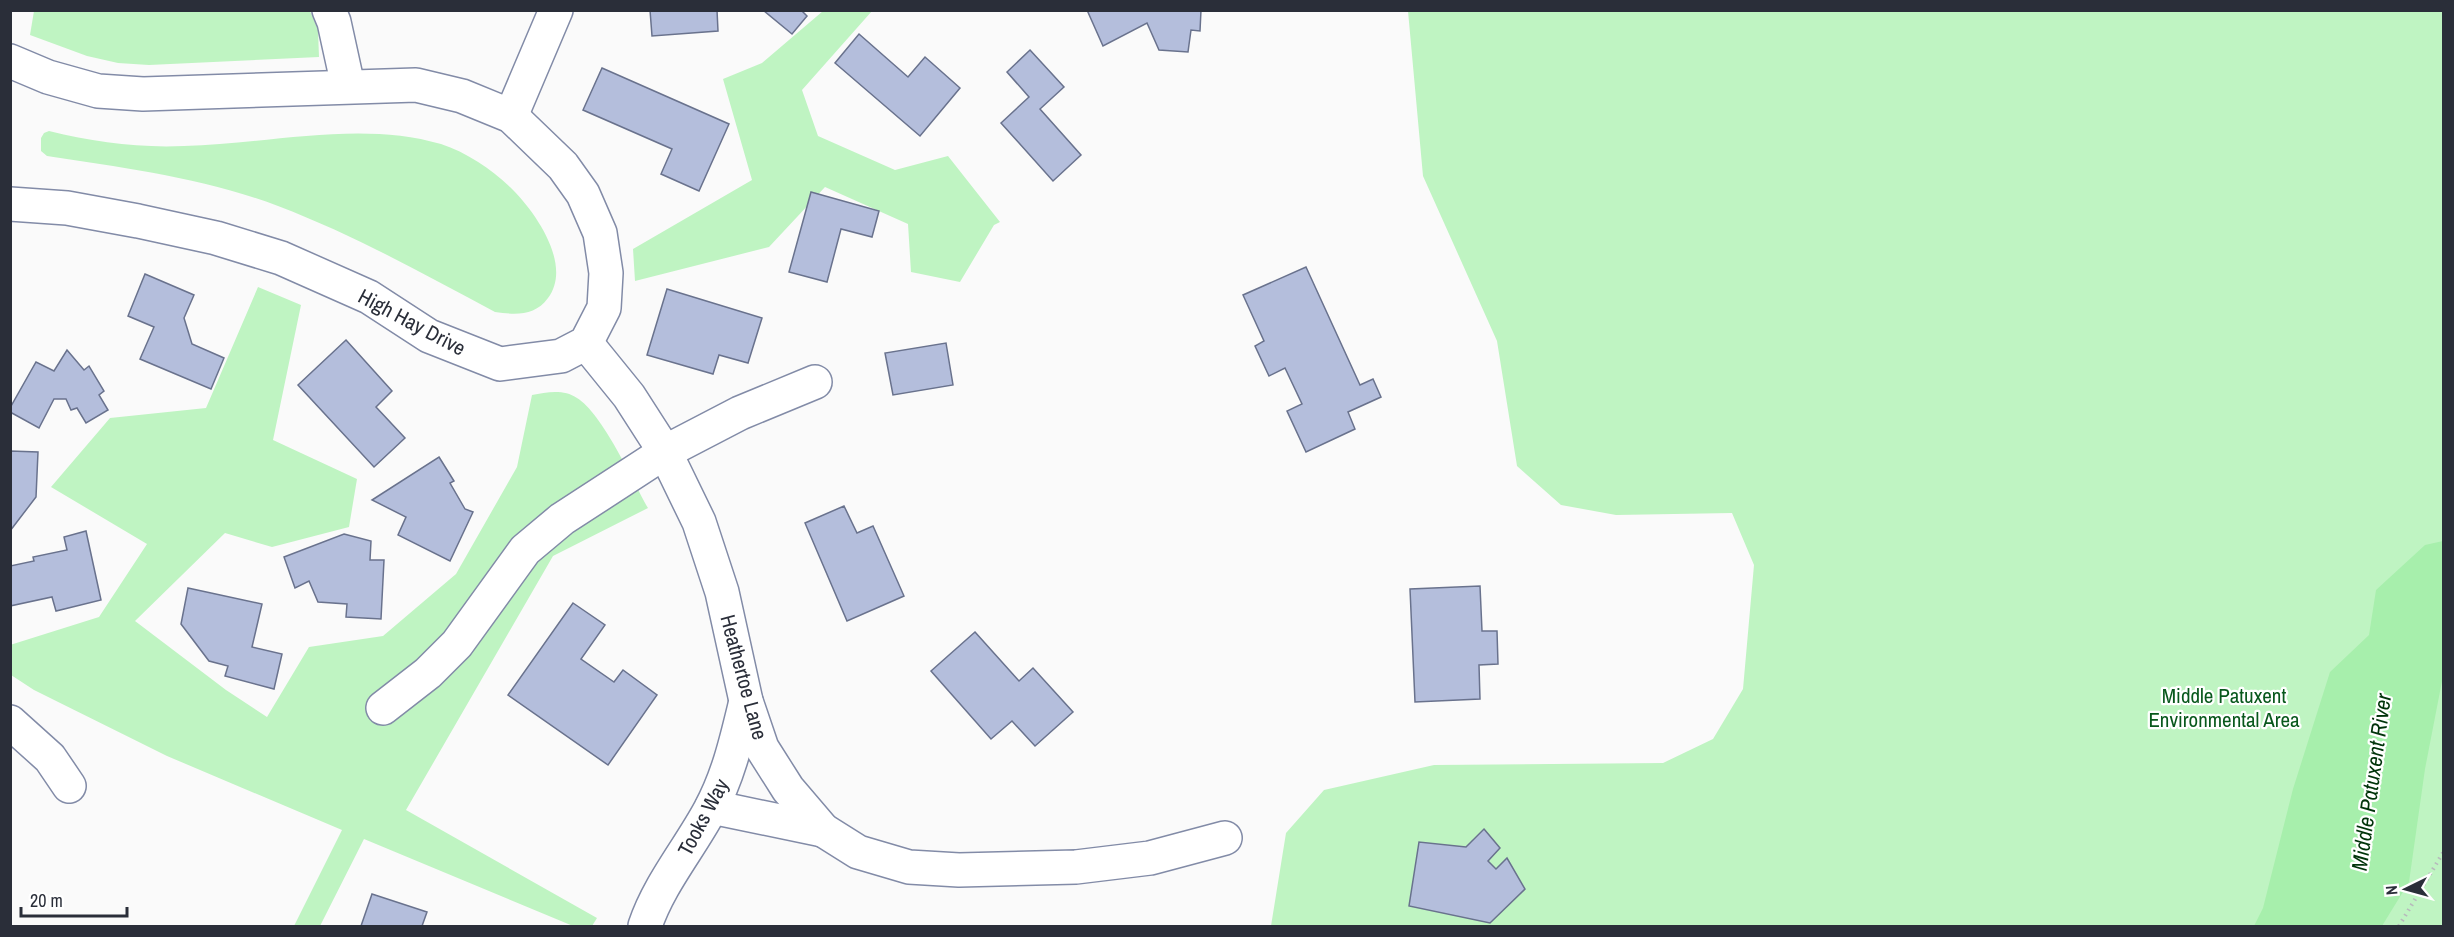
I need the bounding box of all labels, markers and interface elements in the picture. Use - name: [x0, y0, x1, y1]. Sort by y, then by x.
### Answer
- street label: High Hay Drive: [353, 282, 471, 362]
- street label: Heathertoe Lane: [713, 611, 775, 743]
- park label: Middle Patuxent Environmental Area: [2148, 681, 2300, 734]
- water label: Middle Patuxent River: [2344, 691, 2398, 872]
- street label: Tooks Way: [671, 773, 736, 861]
- north arrow: [2376, 859, 2436, 919]
- scale bar: [21, 880, 128, 918]
- text: N: [2380, 885, 2402, 896]
- text: 20 m: [30, 888, 63, 913]

